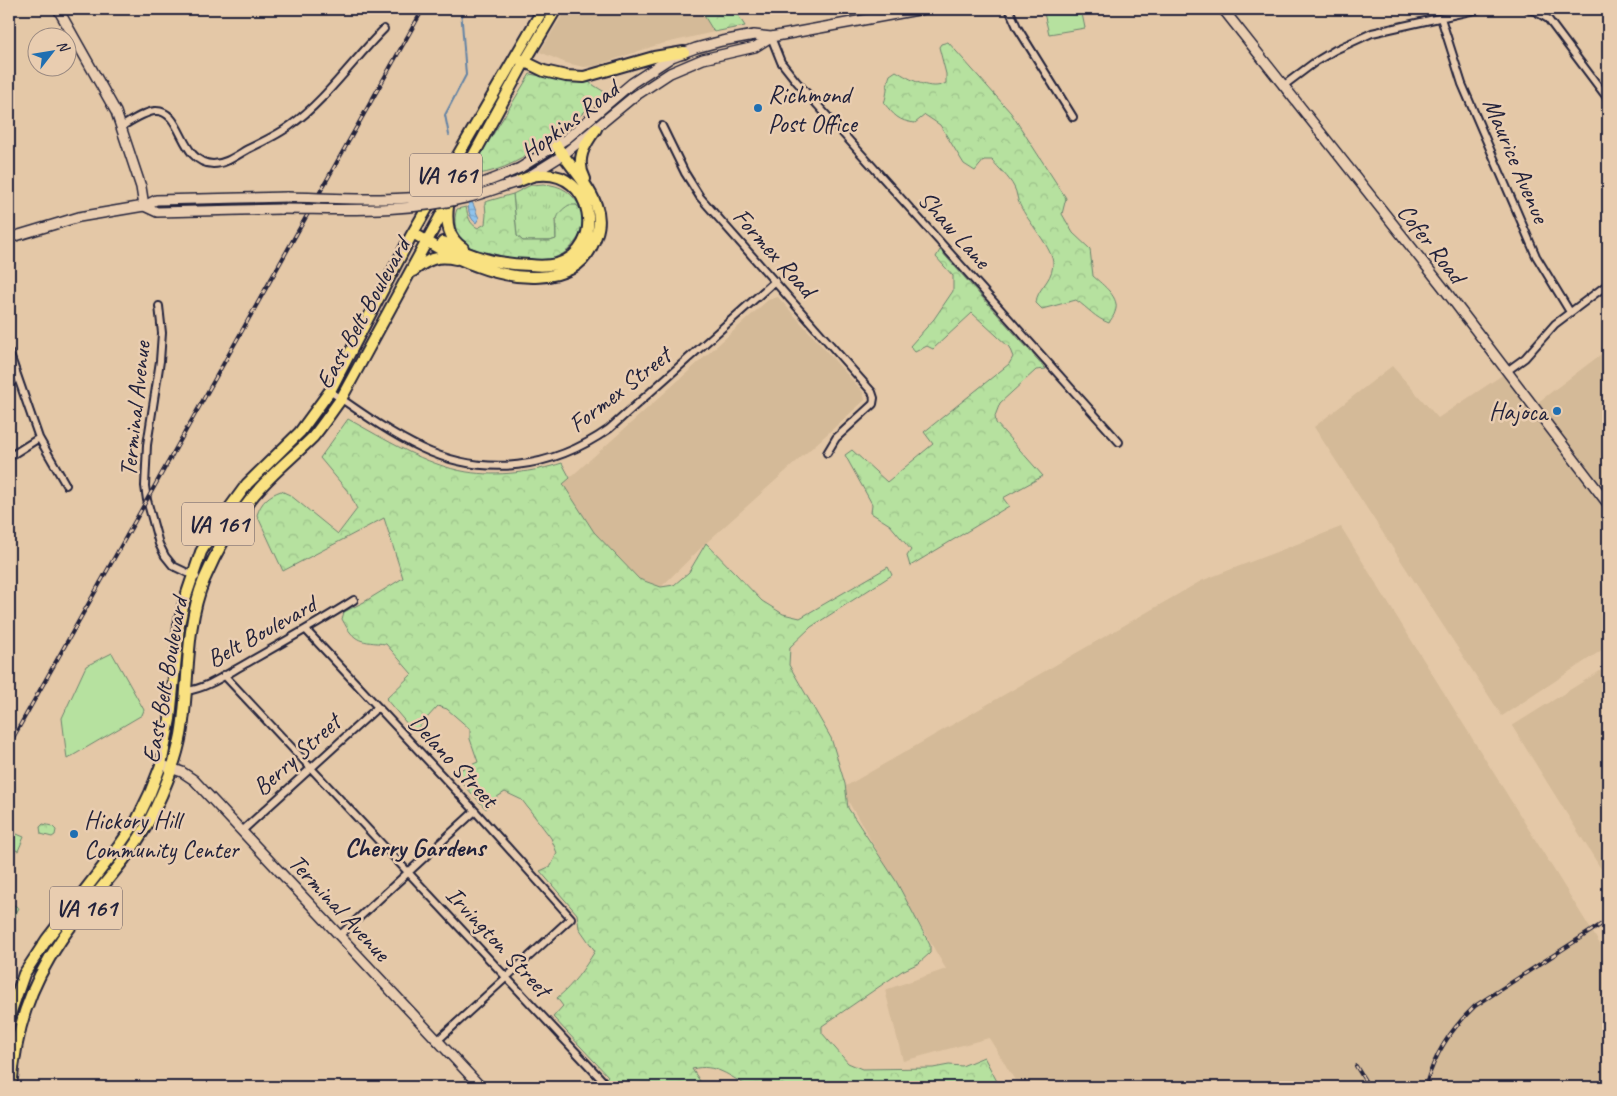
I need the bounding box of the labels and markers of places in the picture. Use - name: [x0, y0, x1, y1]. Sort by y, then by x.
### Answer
- place label: Richmond Post Office: [768, 79, 859, 140]
- marker: Richmond Post Office: [752, 102, 764, 114]
- place label: Hajoca: [1489, 396, 1550, 428]
- marker: Hajoca: [1551, 405, 1563, 417]
- place label: Hickory Hill Community Center: [84, 805, 241, 866]
- marker: Hickory Hill Community Center: [68, 828, 80, 840]

